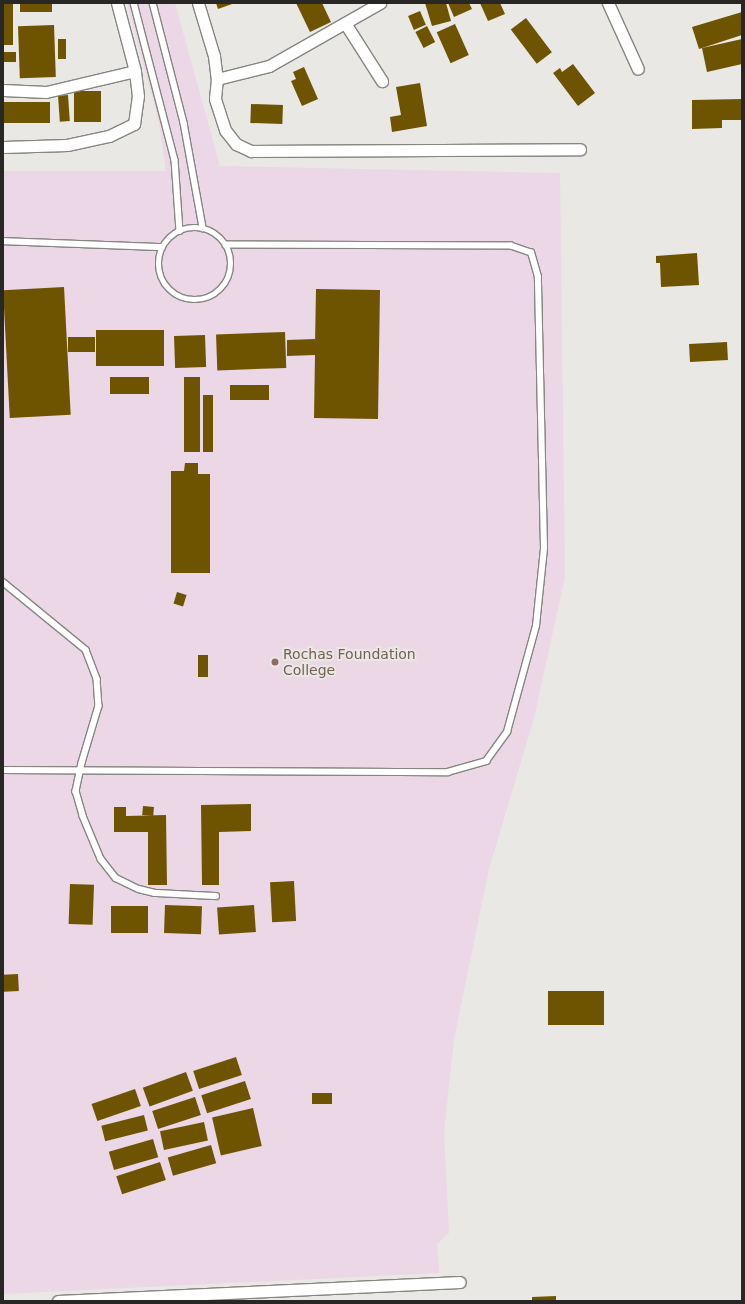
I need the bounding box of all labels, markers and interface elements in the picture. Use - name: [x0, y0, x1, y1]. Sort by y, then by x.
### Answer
- place label: Rochas Foundation College: [283, 646, 416, 678]
- marker: Rochas Foundation College: [270, 657, 280, 667]

